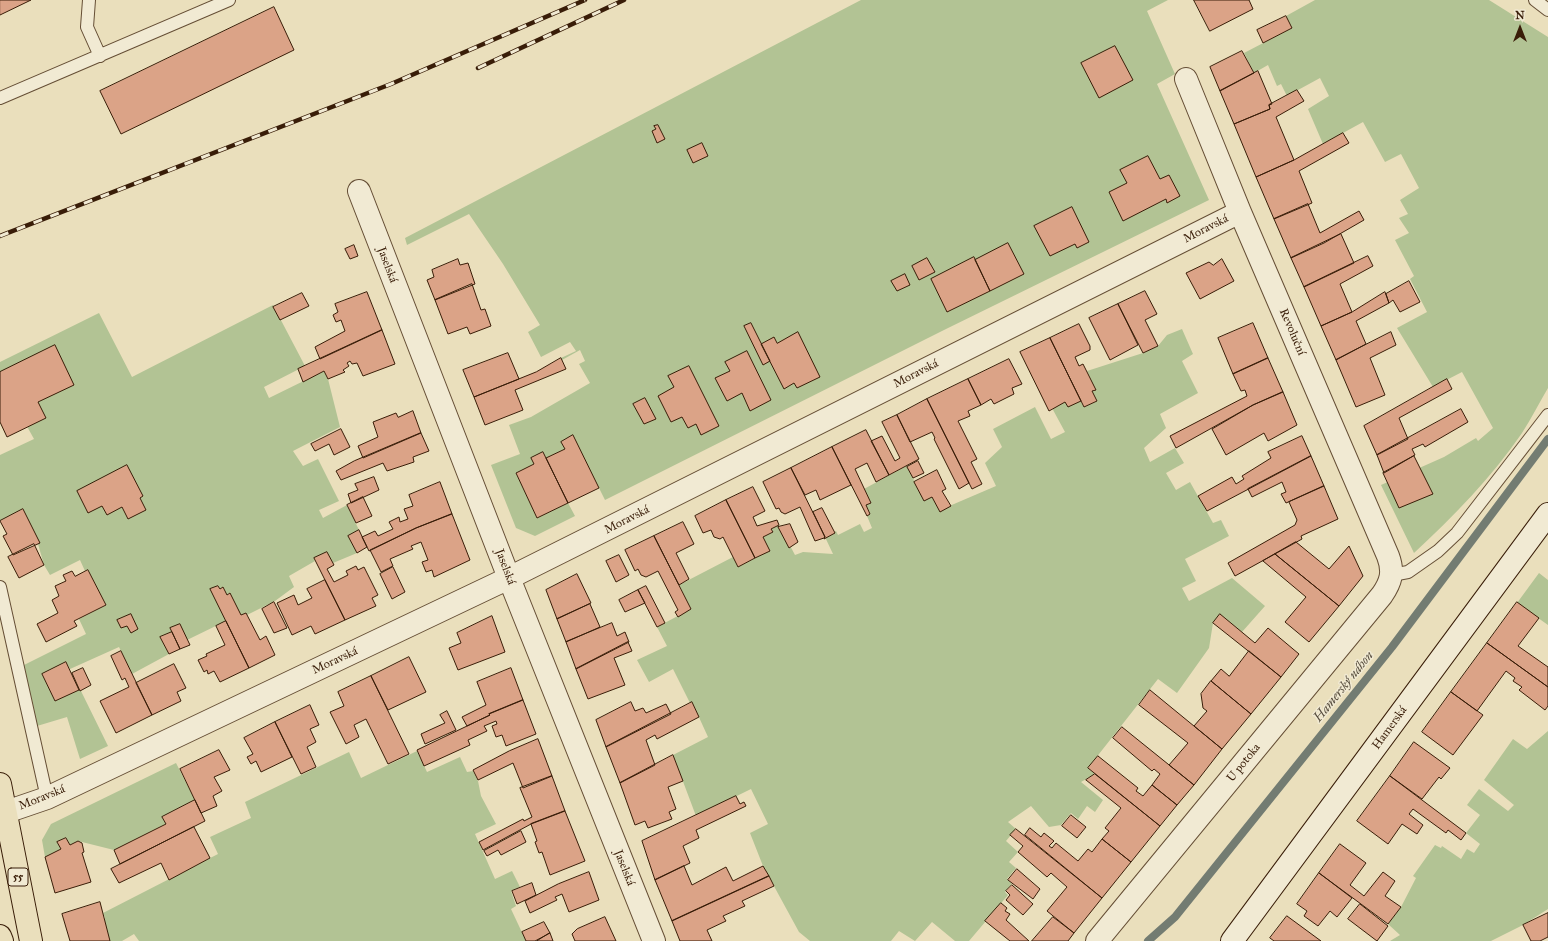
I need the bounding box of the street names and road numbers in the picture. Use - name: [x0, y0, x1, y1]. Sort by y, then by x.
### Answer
- street label: Moravská: [1181, 212, 1231, 246]
- street label: Jaselská: [374, 245, 400, 285]
- street label: Revoluční: [1276, 306, 1308, 358]
- street label: Moravská: [891, 357, 941, 391]
- street label: Moravská: [602, 503, 652, 537]
- street label: Jaselská: [492, 547, 518, 587]
- street label: Moravská: [310, 644, 360, 678]
- street label: Hamerská: [1369, 704, 1411, 752]
- street label: U potoka: [1224, 741, 1264, 785]
- street label: Moravská: [17, 782, 67, 814]
- street label: Jaselská: [610, 848, 638, 888]
- road number: 55: [8, 868, 28, 886]

